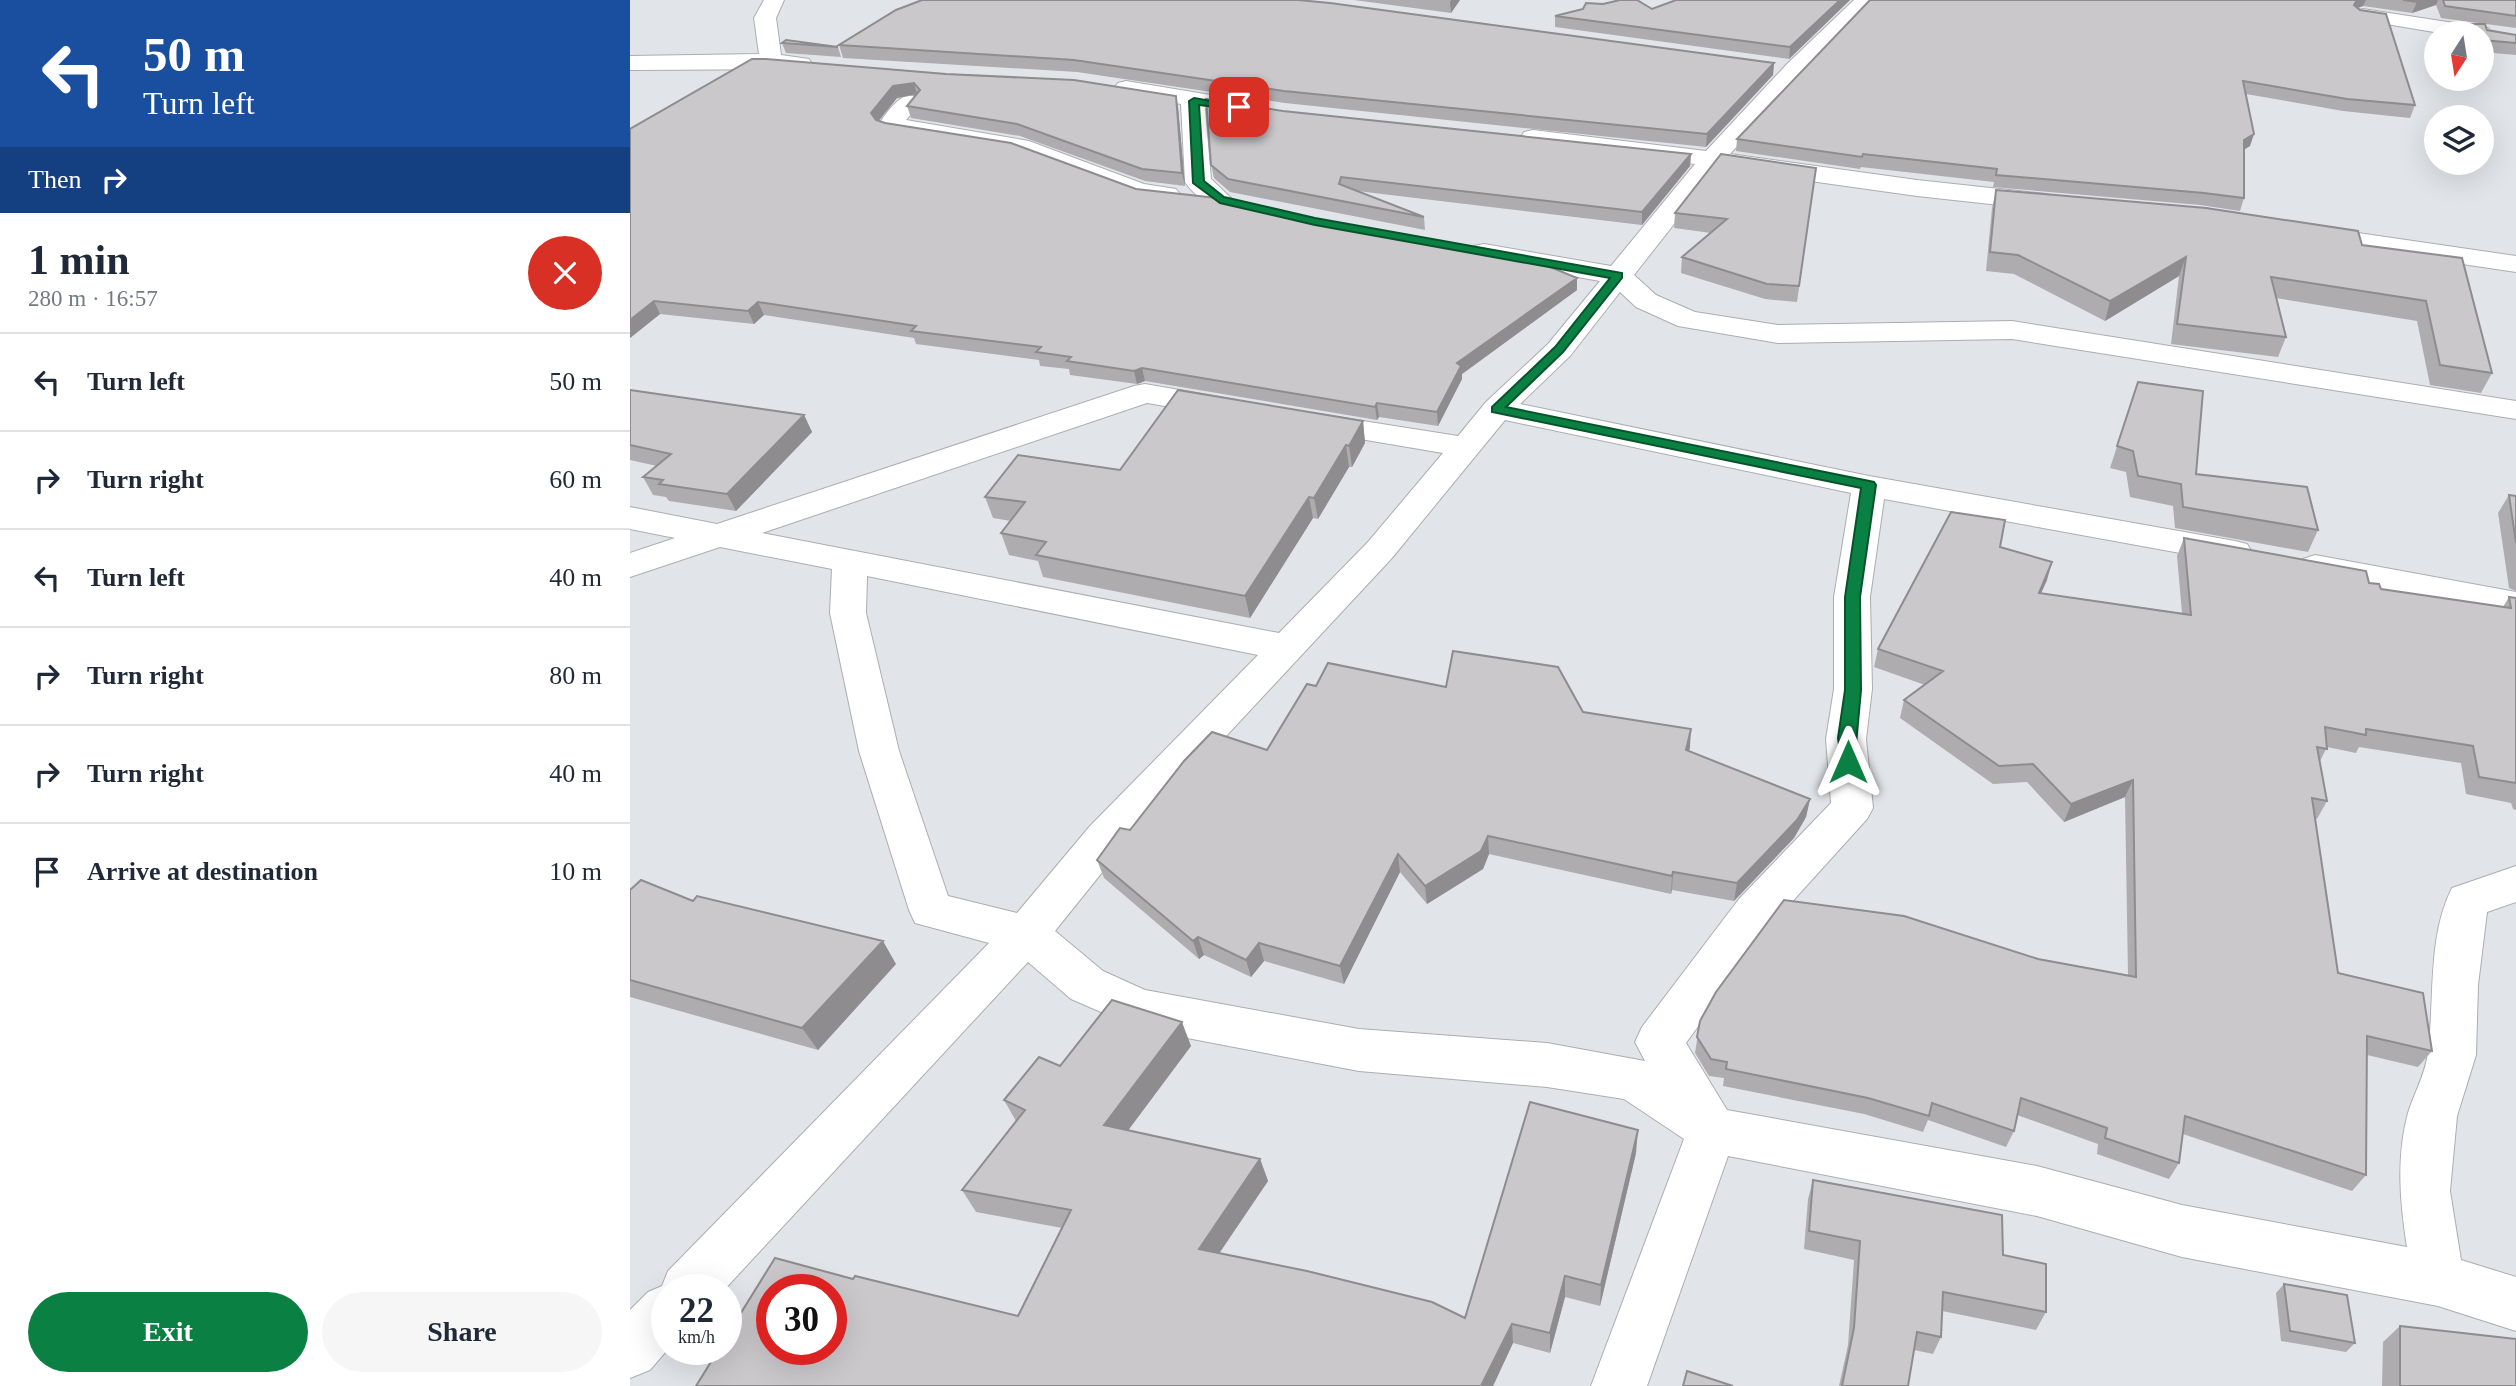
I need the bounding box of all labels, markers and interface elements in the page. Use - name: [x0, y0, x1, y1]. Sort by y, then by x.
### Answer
- north arrow: [2424, 21, 2494, 91]
- map controls: [2424, 21, 2494, 175]
- text: 50 m: [143, 27, 245, 82]
- icon: left: [28, 28, 119, 119]
- pin: [1209, 77, 1269, 137]
- text: Turn left: [143, 85, 255, 121]
- icon: arrive: [1220, 88, 1258, 126]
- button: layers: [2424, 105, 2494, 175]
- icon: right: [95, 161, 133, 199]
- text: Then: [28, 165, 81, 194]
- button: close: [528, 236, 602, 310]
- text: 1 min: [28, 237, 130, 283]
- text: 280 m · 16:57: [28, 286, 158, 311]
- icon: left: [28, 363, 66, 401]
- text: Turn left: [87, 367, 185, 396]
- text: 50 m: [549, 367, 602, 396]
- icon: right: [28, 461, 66, 499]
- text: Turn right: [87, 465, 204, 494]
- text: 60 m: [549, 465, 602, 494]
- icon: left: [28, 559, 66, 597]
- text: Turn left: [87, 563, 185, 592]
- text: 40 m: [549, 563, 602, 592]
- icon: right: [28, 657, 66, 695]
- text: Turn right: [87, 661, 204, 690]
- text: 80 m: [549, 661, 602, 690]
- position arrow: [1811, 725, 1885, 799]
- icon: right: [28, 755, 66, 793]
- text: Turn right: [87, 759, 204, 788]
- text: 40 m: [549, 759, 602, 788]
- icon: arrive: [28, 853, 66, 891]
- text: Arrive at destination: [87, 857, 318, 886]
- text: 10 m: [549, 857, 602, 886]
- speed limit sign: 30: [756, 1274, 847, 1365]
- text: 22: [679, 1291, 714, 1330]
- button: Exit: [28, 1292, 308, 1372]
- button: Share: [322, 1292, 602, 1372]
- text: km/h: [678, 1327, 715, 1347]

